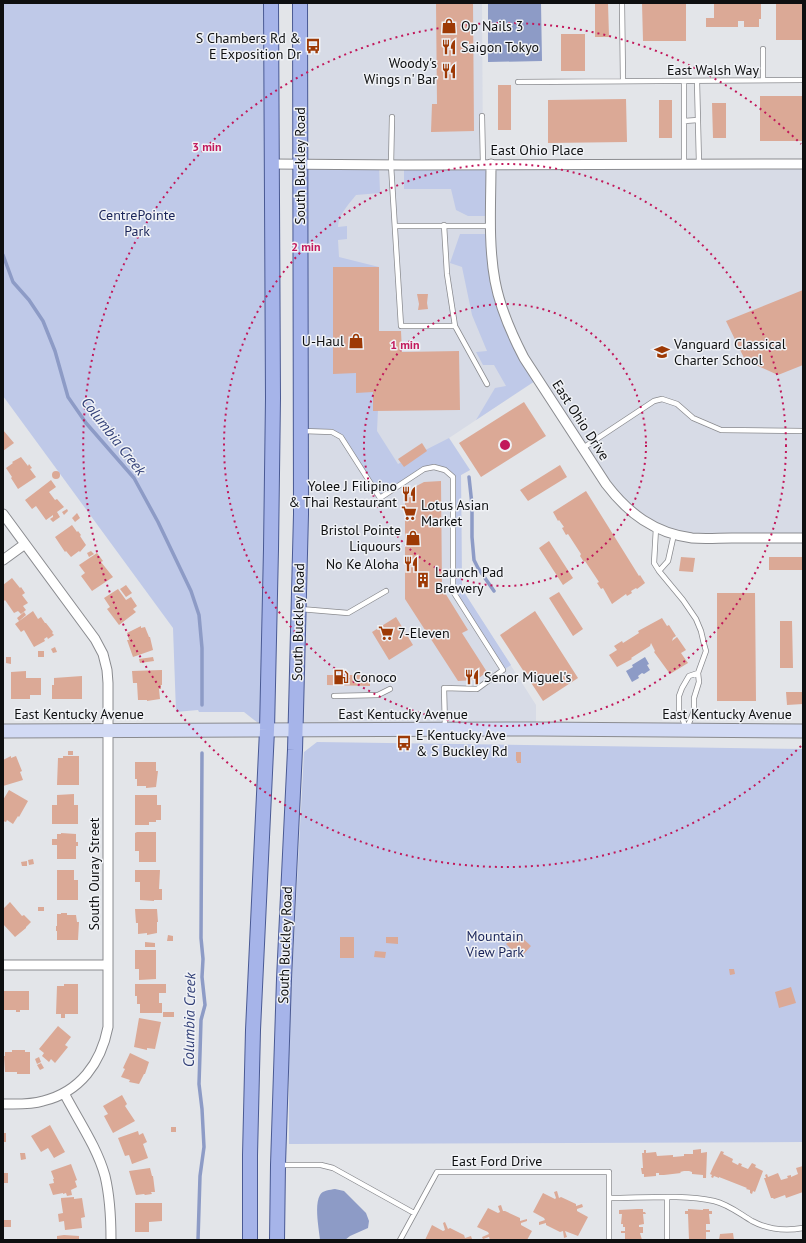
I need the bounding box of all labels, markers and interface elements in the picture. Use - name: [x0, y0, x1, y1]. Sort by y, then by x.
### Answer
- shop icon: Op Nails 3: [440, 17, 458, 35]
- place label: Op Nails 3: [461, 17, 523, 35]
- place label: S Chambers Rd & E Exposition Dr: [196, 29, 301, 63]
- bus stop icon: S Chambers Rd & E Exposition Dr: [304, 37, 322, 55]
- restaurant icon: Saigon Tokyo: [440, 38, 458, 56]
- place label: Saigon Tokyo: [461, 38, 539, 56]
- place label: Woody's Wings n' Bar: [364, 54, 437, 88]
- street label: East Walsh Way: [667, 61, 760, 79]
- restaurant icon: Woody's Wings n' Bar: [440, 62, 458, 80]
- street label: South Buckley Road: [291, 107, 309, 225]
- text: 3 min: [192, 139, 222, 154]
- street label: East Ohio Place: [490, 141, 584, 159]
- park label: CentrePointe Park: [99, 206, 175, 240]
- text: 2 min: [291, 239, 321, 254]
- place label: U-Haul: [302, 332, 344, 350]
- shop icon: U-Haul: [347, 332, 365, 350]
- place label: Vanguard Classical Charter School: [673, 335, 786, 369]
- text: 1 min: [390, 337, 420, 352]
- school or university icon: Vanguard Classical Charter School: [653, 343, 671, 361]
- street label: East Ohio Drive: [548, 376, 614, 464]
- water label: Columbia Creek: [77, 393, 151, 480]
- centre of rings: [498, 438, 512, 452]
- place label: Yolee J Filipino & Thai Restaurant: [288, 477, 397, 511]
- restaurant icon: Yolee J Filipino & Thai Restaurant: [400, 485, 418, 503]
- place label: Lotus Asian Market: [421, 496, 489, 530]
- supermarket icon: Lotus Asian Market: [400, 504, 418, 522]
- place label: Bristol Pointe Liquours: [321, 521, 401, 555]
- shop icon: Bristol Pointe Liquours: [404, 529, 422, 547]
- place label: No Ke Aloha: [326, 555, 399, 573]
- restaurant icon: No Ke Aloha: [402, 555, 420, 573]
- street label: South Buckley Road: [288, 563, 308, 681]
- place label: Launch Pad Brewery: [435, 563, 504, 597]
- building icon: Launch Pad Brewery: [414, 571, 432, 589]
- supermarket icon: 7-Eleven: [377, 624, 395, 642]
- place label: 7-Eleven: [398, 624, 450, 642]
- fuel station icon: Conoco: [332, 668, 350, 686]
- place label: Conoco: [353, 668, 397, 686]
- restaurant icon: Senor Miguel's: [463, 668, 481, 686]
- place label: Senor Miguel's: [484, 668, 571, 686]
- street label: East Kentucky Avenue: [14, 705, 144, 723]
- street label: East Kentucky Avenue: [338, 705, 468, 723]
- street label: East Kentucky Avenue: [662, 705, 792, 723]
- place label: E Kentucky Ave & S Buckley Rd: [416, 726, 508, 760]
- bus stop icon: E Kentucky Ave & S Buckley Rd: [395, 734, 413, 752]
- street label: South Ouray Street: [85, 817, 103, 930]
- street label: South Buckley Road: [274, 886, 296, 1004]
- park label: Mountain View Park: [465, 927, 524, 961]
- water label: Columbia Creek: [179, 971, 199, 1067]
- street label: East Ford Drive: [452, 1152, 542, 1170]

